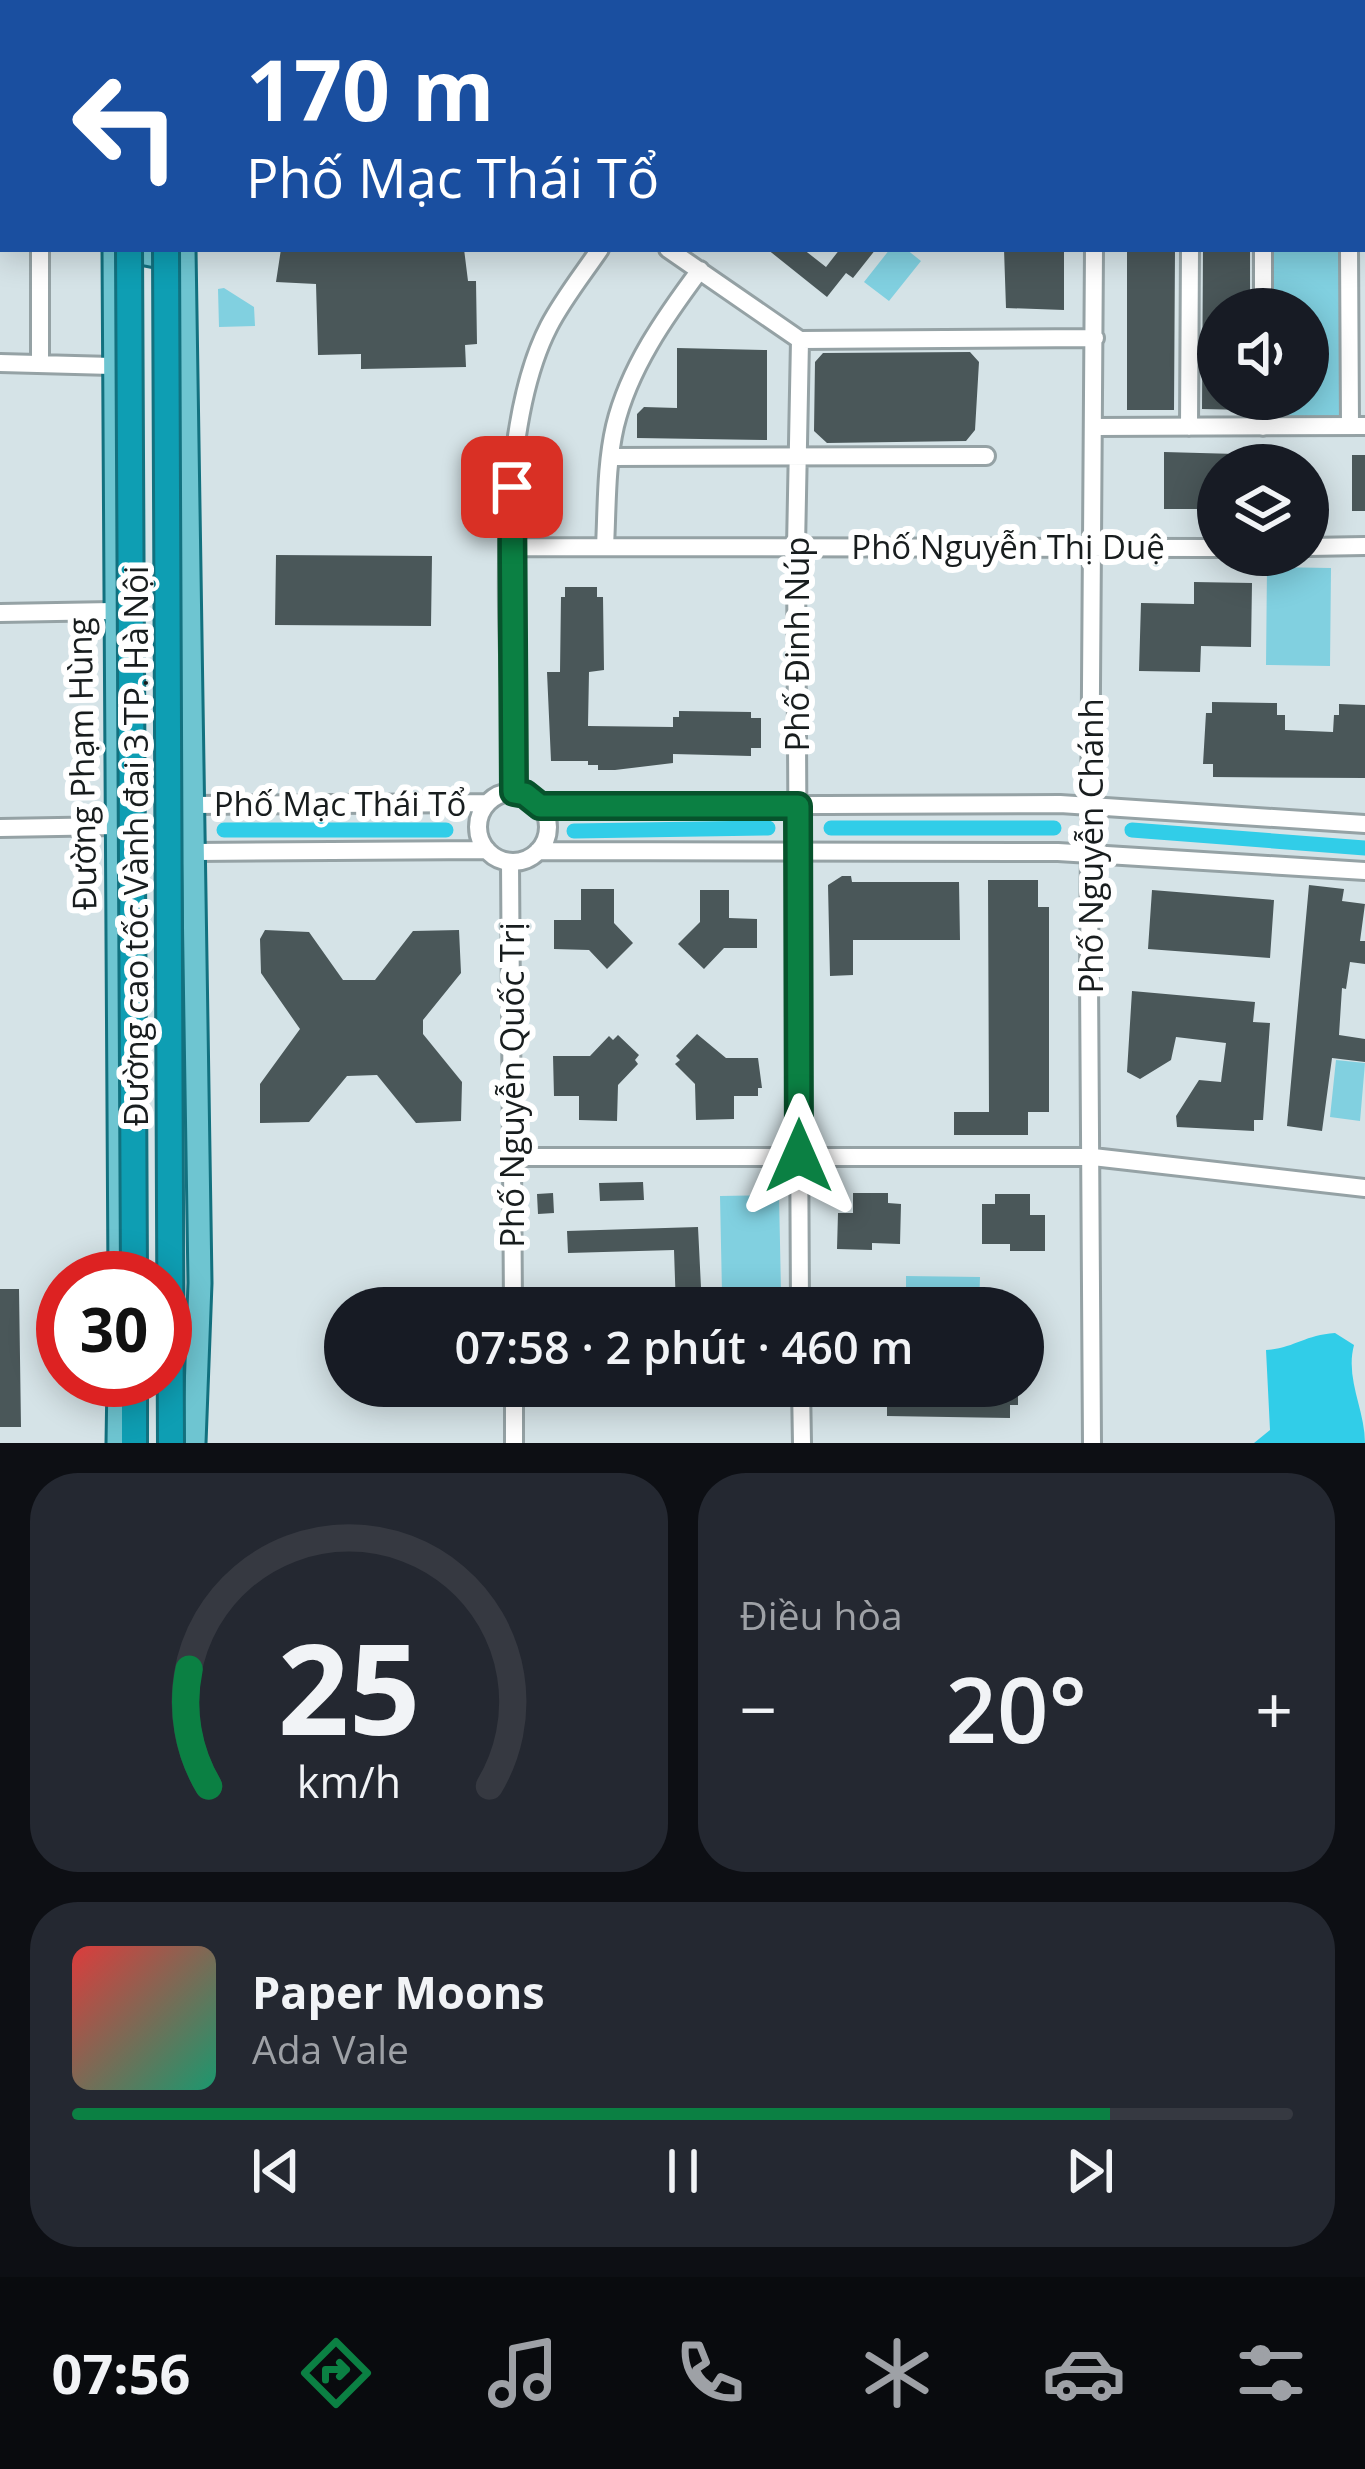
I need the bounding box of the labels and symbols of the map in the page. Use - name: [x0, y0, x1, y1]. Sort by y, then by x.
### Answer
- pin: [461, 436, 563, 538]
- street label: Phố Nguyễn Thị Duệ: [851, 524, 1165, 569]
- street label: Phố Đinh Núp: [774, 536, 819, 752]
- street label: Đường cao tốc Vành đai 3 TP. Hà Nội: [113, 566, 158, 1126]
- street label: Đường Phạm Hùng: [56, 617, 107, 911]
- street label: Phố Nguyễn Chánh: [1068, 698, 1113, 994]
- street label: Phố Mạc Thái Tổ: [214, 781, 466, 826]
- street label: Phố Nguyễn Quốc Trị: [489, 922, 534, 1248]
- position arrow: [736, 1093, 862, 1219]
- speed limit sign: 30: [36, 1251, 192, 1407]

